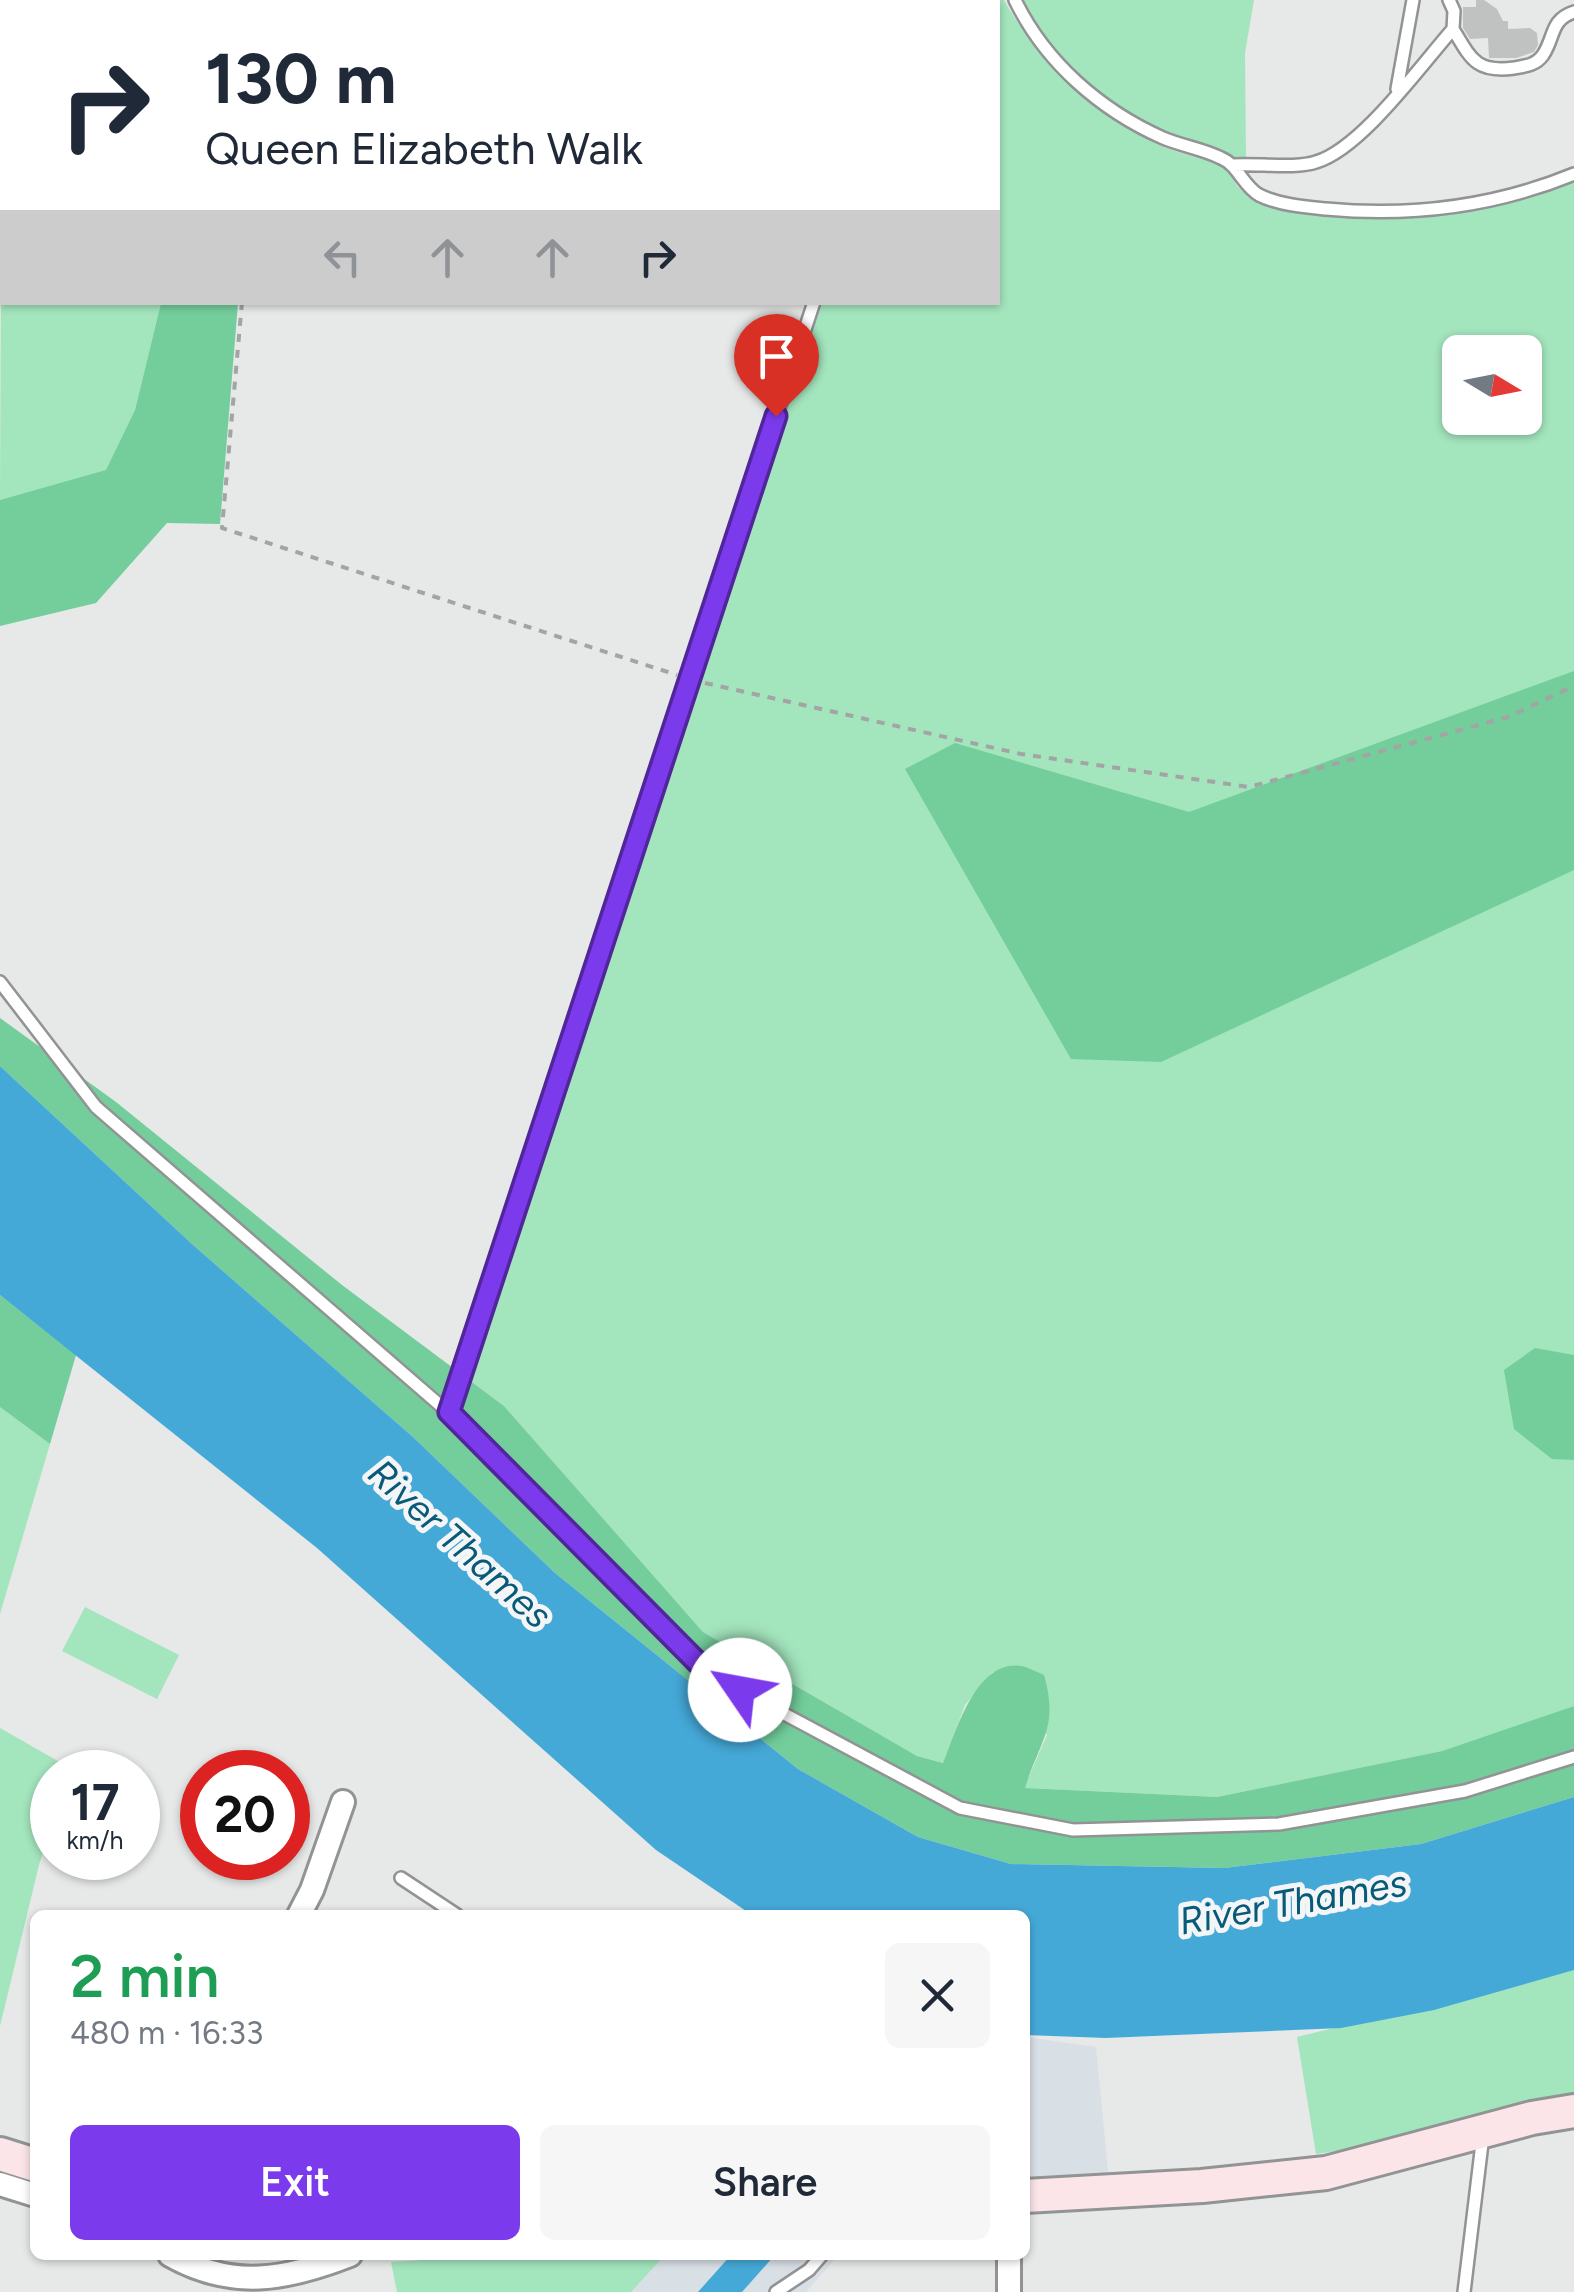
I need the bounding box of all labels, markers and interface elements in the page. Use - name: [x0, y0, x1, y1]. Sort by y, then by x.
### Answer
- text: 130 m: [205, 36, 397, 121]
- icon: right: [40, 40, 170, 170]
- text: Queen Elizabeth Walk: [205, 121, 643, 175]
- icon: left: [315, 230, 370, 285]
- icon: ahead: [420, 230, 475, 285]
- icon: ahead: [525, 230, 580, 285]
- icon: right: [630, 230, 685, 285]
- pin: [734, 314, 819, 417]
- icon: arrive: [749, 329, 804, 384]
- north arrow: [1442, 335, 1542, 435]
- map controls: [1442, 335, 1542, 435]
- water label: River Thames: [359, 1450, 561, 1638]
- position arrow: [688, 1638, 792, 1742]
- speed limit sign: 20: [180, 1750, 310, 1880]
- text: 17: [71, 1772, 119, 1833]
- text: km/h: [66, 1825, 124, 1855]
- water label: River Thames: [1175, 1859, 1411, 1945]
- text: 2 min: [70, 1940, 219, 2012]
- button: close: [885, 1943, 990, 2048]
- text: 480 m · 16:33: [70, 2014, 263, 2052]
- button: Exit: [70, 2125, 520, 2240]
- button: Share: [540, 2125, 990, 2240]

